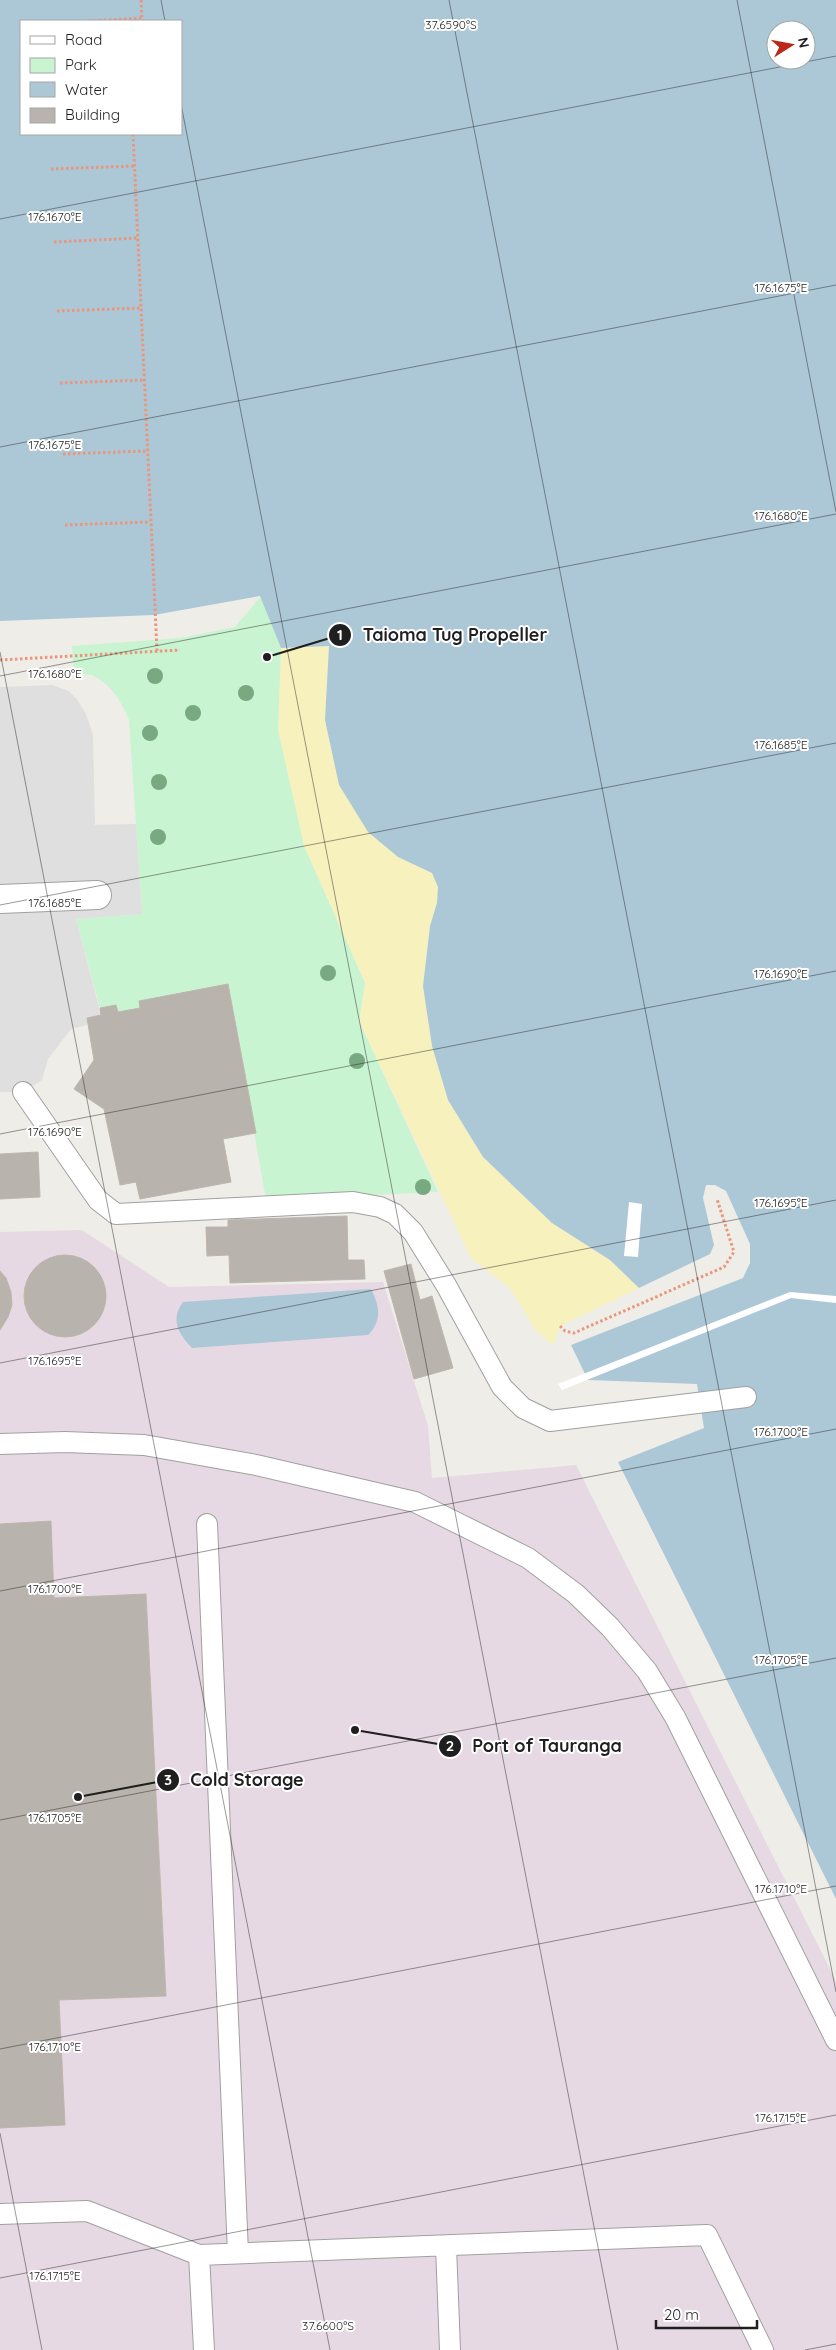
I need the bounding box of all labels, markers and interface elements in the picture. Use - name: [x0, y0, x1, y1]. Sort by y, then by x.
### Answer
- text: 37.6590°S: [425, 17, 477, 32]
- legend: [20, 20, 182, 135]
- north arrow: [766, 20, 816, 70]
- text: Road: [65, 30, 102, 49]
- text: N: [794, 36, 814, 49]
- text: Park: [65, 55, 97, 74]
- text: Water: [65, 80, 108, 99]
- text: Building: [65, 105, 120, 124]
- text: 176.1670°E: [28, 209, 82, 224]
- text: 176.1675°E: [755, 280, 808, 295]
- text: 176.1675°E: [29, 437, 82, 452]
- text: 176.1680°E: [754, 508, 808, 523]
- callout: Taioma Tug Propeller: [328, 618, 557, 651]
- text: Taioma Tug Propeller: [363, 623, 547, 646]
- text: 1: [337, 625, 343, 644]
- text: 176.1680°E: [28, 666, 82, 681]
- text: 176.1685°E: [754, 737, 808, 752]
- text: 176.1685°E: [28, 895, 82, 910]
- text: 176.1690°E: [754, 966, 808, 981]
- text: 176.1690°E: [28, 1124, 82, 1139]
- text: 176.1695°E: [754, 1195, 808, 1210]
- text: 176.1695°E: [28, 1353, 82, 1368]
- text: 176.1700°E: [754, 1424, 808, 1439]
- text: 176.1700°E: [28, 1581, 82, 1596]
- text: 176.1705°E: [754, 1652, 808, 1667]
- callout: Port of Tauranga: [437, 1729, 632, 1762]
- text: Port of Tauranga: [472, 1734, 622, 1757]
- text: 2: [446, 1736, 454, 1755]
- callout: Cold Storage: [155, 1763, 314, 1796]
- text: Cold Storage: [190, 1768, 304, 1791]
- text: 3: [164, 1770, 172, 1789]
- text: 176.1705°E: [28, 1810, 82, 1825]
- text: 176.1710°E: [755, 1881, 807, 1896]
- text: 176.1710°E: [29, 2039, 81, 2054]
- text: 176.1715°E: [755, 2110, 807, 2125]
- text: 176.1715°E: [29, 2268, 81, 2283]
- scale bar: [656, 2298, 757, 2330]
- text: 20 m: [664, 2305, 699, 2324]
- text: 37.6600°S: [302, 2318, 354, 2333]

